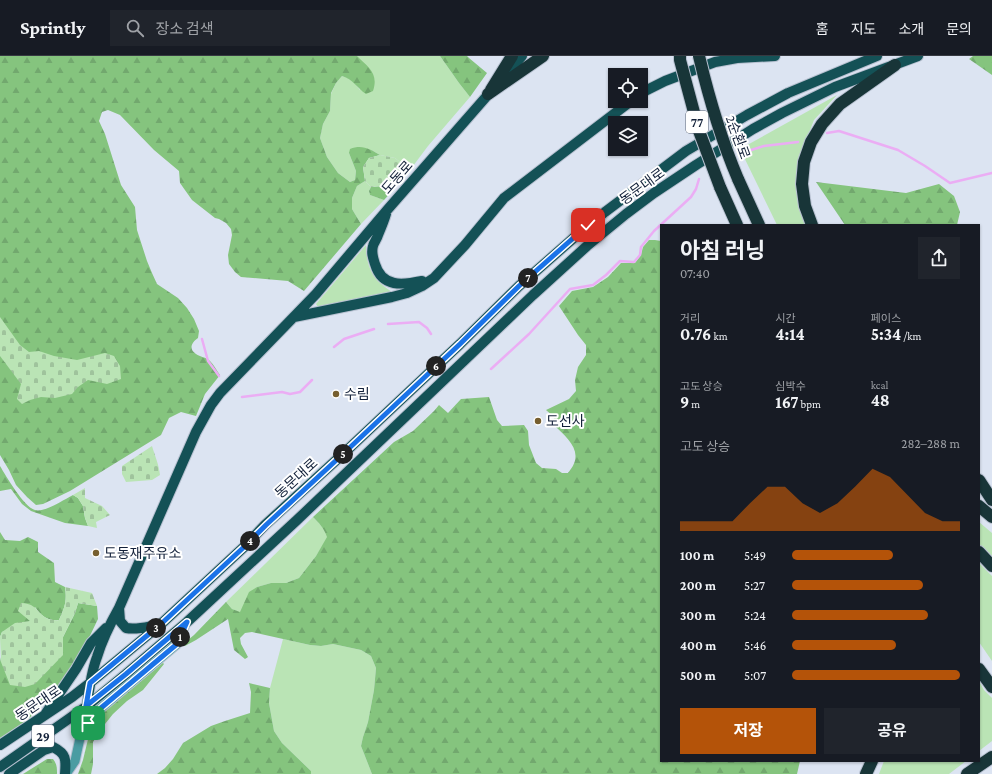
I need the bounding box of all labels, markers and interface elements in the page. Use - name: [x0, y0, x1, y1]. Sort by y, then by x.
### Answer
- search box: [110, 10, 390, 46]
- text: Sprintly: [20, 17, 86, 38]
- icon: search: [124, 17, 146, 39]
- text: 장소 검색: [156, 21, 214, 37]
- text: 홈: [816, 21, 829, 37]
- text: 지도: [851, 21, 876, 37]
- text: 소개: [898, 21, 924, 37]
- text: 문의: [946, 21, 972, 37]
- map controls: [608, 68, 648, 156]
- button: locate: [608, 68, 648, 108]
- road number: 77: [686, 111, 708, 133]
- street label: 2순환로: [723, 113, 753, 161]
- button: layers: [608, 116, 648, 156]
- street label: 도동로: [378, 157, 416, 197]
- street label: 동문대로: [616, 164, 668, 208]
- pin: [571, 208, 605, 242]
- icon: check: [577, 214, 599, 236]
- button: share: [918, 237, 960, 279]
- text: 아침 러닝: [680, 238, 765, 263]
- text: 07:40: [680, 266, 710, 281]
- pin: 7: [518, 268, 538, 288]
- text: 7: [525, 272, 531, 284]
- text: 거리: [680, 312, 700, 324]
- text: 시간: [775, 312, 796, 324]
- text: 페이스: [871, 312, 901, 324]
- text: 0.76: [680, 325, 711, 344]
- text: 4:14: [775, 325, 805, 344]
- text: 5:34: [871, 325, 901, 344]
- text: km: [711, 330, 728, 342]
- text: /km: [901, 330, 921, 342]
- pin: 6: [426, 356, 446, 376]
- text: 6: [433, 360, 439, 372]
- text: kcal: [871, 379, 888, 391]
- text: 고도 상승: [680, 380, 723, 392]
- text: 심박수: [775, 380, 806, 392]
- place label: 수림: [344, 386, 370, 402]
- marker: 수림: [331, 389, 341, 399]
- text: 48: [871, 391, 890, 410]
- text: 9: [680, 393, 689, 412]
- text: 167: [775, 393, 799, 412]
- text: m: [689, 398, 700, 410]
- text: bpm: [799, 398, 821, 410]
- place label: 도선사: [546, 413, 585, 429]
- marker: 도선사: [533, 416, 543, 426]
- text: 282–288 m: [901, 436, 960, 451]
- text: 고도 상승: [680, 439, 730, 454]
- pin: 5: [333, 444, 353, 464]
- text: 5: [340, 448, 346, 460]
- street label: 동문대로: [271, 455, 321, 501]
- pin: 4: [240, 531, 260, 551]
- text: 4: [247, 535, 253, 547]
- place label: 도동재주유소: [104, 545, 181, 561]
- marker: 도동재주유소: [91, 548, 101, 558]
- text: 100 m: [680, 548, 714, 563]
- text: 5:49: [744, 548, 766, 563]
- text: 200 m: [680, 578, 716, 593]
- text: 5:27: [744, 578, 765, 593]
- text: 300 m: [680, 608, 716, 623]
- text: 5:24: [744, 608, 766, 623]
- pin: 3: [146, 618, 166, 638]
- text: 3: [153, 622, 159, 634]
- pin: 1: [170, 627, 190, 647]
- text: 1: [178, 631, 182, 643]
- text: 400 m: [680, 638, 716, 653]
- text: 5:46: [744, 638, 766, 653]
- text: 500 m: [680, 668, 716, 683]
- text: 5:07: [744, 668, 766, 683]
- street label: 동문대로: [12, 682, 64, 724]
- pin: [71, 706, 105, 740]
- button: 저장: [680, 708, 816, 754]
- button: 공유: [824, 708, 960, 754]
- icon: arrive: [77, 712, 99, 734]
- road number: 29: [32, 725, 54, 747]

